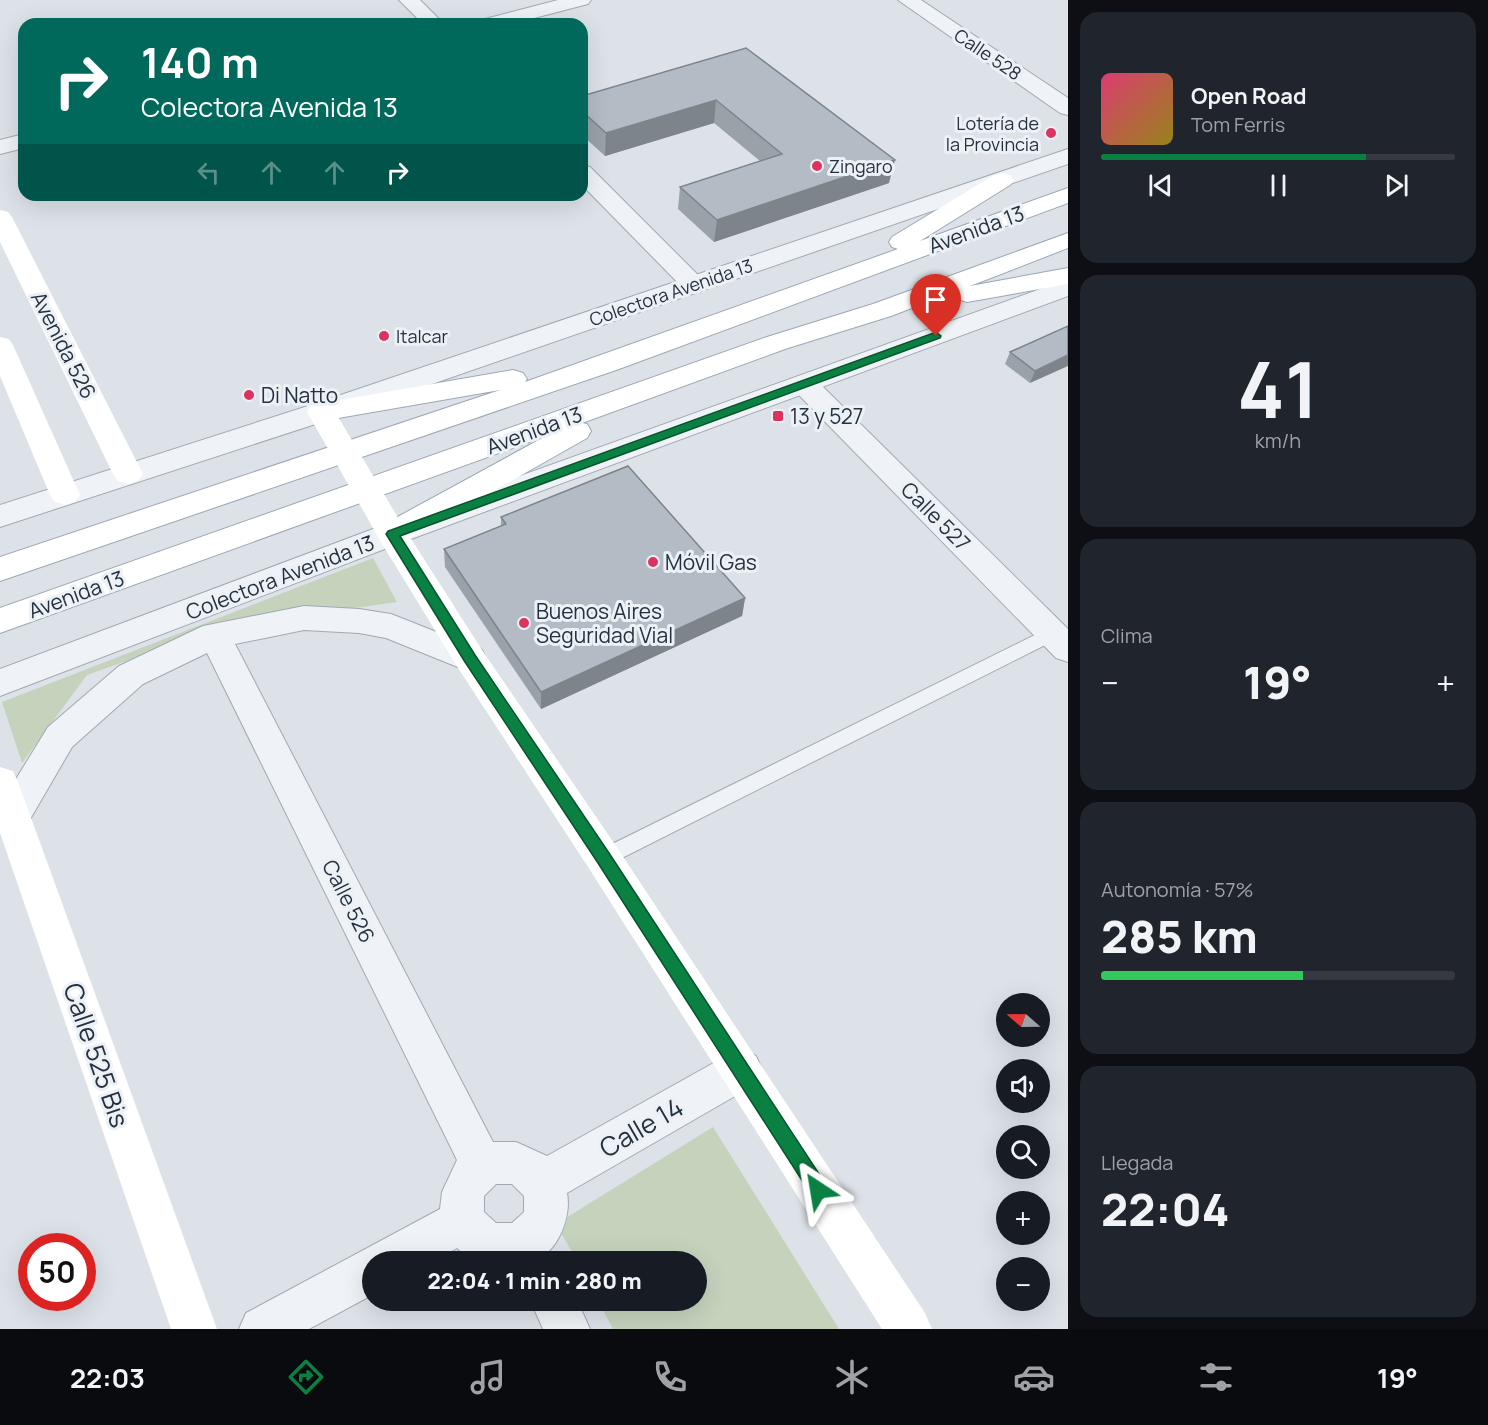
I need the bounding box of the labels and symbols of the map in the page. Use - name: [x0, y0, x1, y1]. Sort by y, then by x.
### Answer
- street label: Calle 528: [950, 23, 1026, 85]
- place label: Lotería de la Provincia: [946, 111, 1039, 156]
- marker: Lotería de la Provincia: [1044, 126, 1058, 140]
- place label: Zingaro: [829, 154, 893, 178]
- marker: Zingaro: [810, 159, 824, 173]
- street label: Avenida 13: [924, 199, 1028, 259]
- street label: Colectora Avenida 13: [586, 253, 756, 331]
- pin: [910, 274, 961, 336]
- street label: Avenida 526: [25, 287, 103, 403]
- place label: Italcar: [396, 324, 449, 348]
- marker: Italcar: [377, 329, 391, 343]
- place label: Di Natto: [261, 381, 338, 409]
- marker: Di Natto: [242, 388, 256, 402]
- street label: Avenida 13: [482, 400, 586, 460]
- place label: 13 y 527: [790, 402, 863, 430]
- marker: 13 y 527: [771, 409, 785, 423]
- street label: Calle 527: [895, 475, 977, 557]
- street label: Colectora Avenida 13: [182, 528, 378, 626]
- place label: Móvil Gas: [665, 548, 757, 576]
- marker: Móvil Gas: [646, 555, 660, 569]
- street label: Avenida 13: [24, 564, 128, 624]
- place label: Buenos Aires Seguridad Vial: [536, 597, 673, 649]
- marker: Buenos Aires Seguridad Vial: [517, 616, 531, 630]
- street label: Calle 526: [316, 855, 382, 947]
- street label: Calle 525 Bis: [55, 978, 139, 1132]
- north arrow: [996, 993, 1050, 1047]
- street label: Calle 14: [593, 1089, 689, 1165]
- position arrow: [786, 1158, 850, 1222]
- speed limit sign: 50: [18, 1233, 96, 1311]

